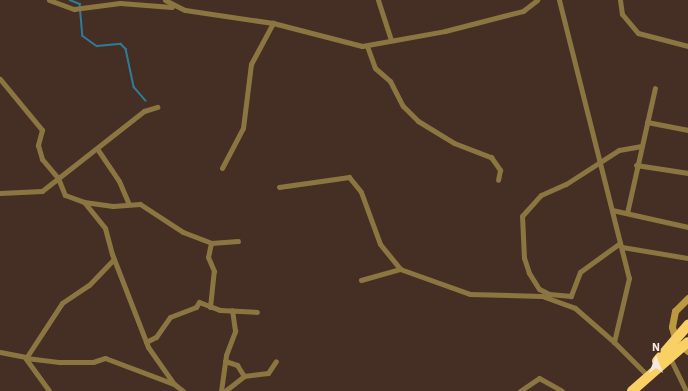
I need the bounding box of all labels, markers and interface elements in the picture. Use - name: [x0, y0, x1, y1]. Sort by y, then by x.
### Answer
- north arrow: [636, 339, 676, 379]
- text: N: [652, 340, 660, 354]

